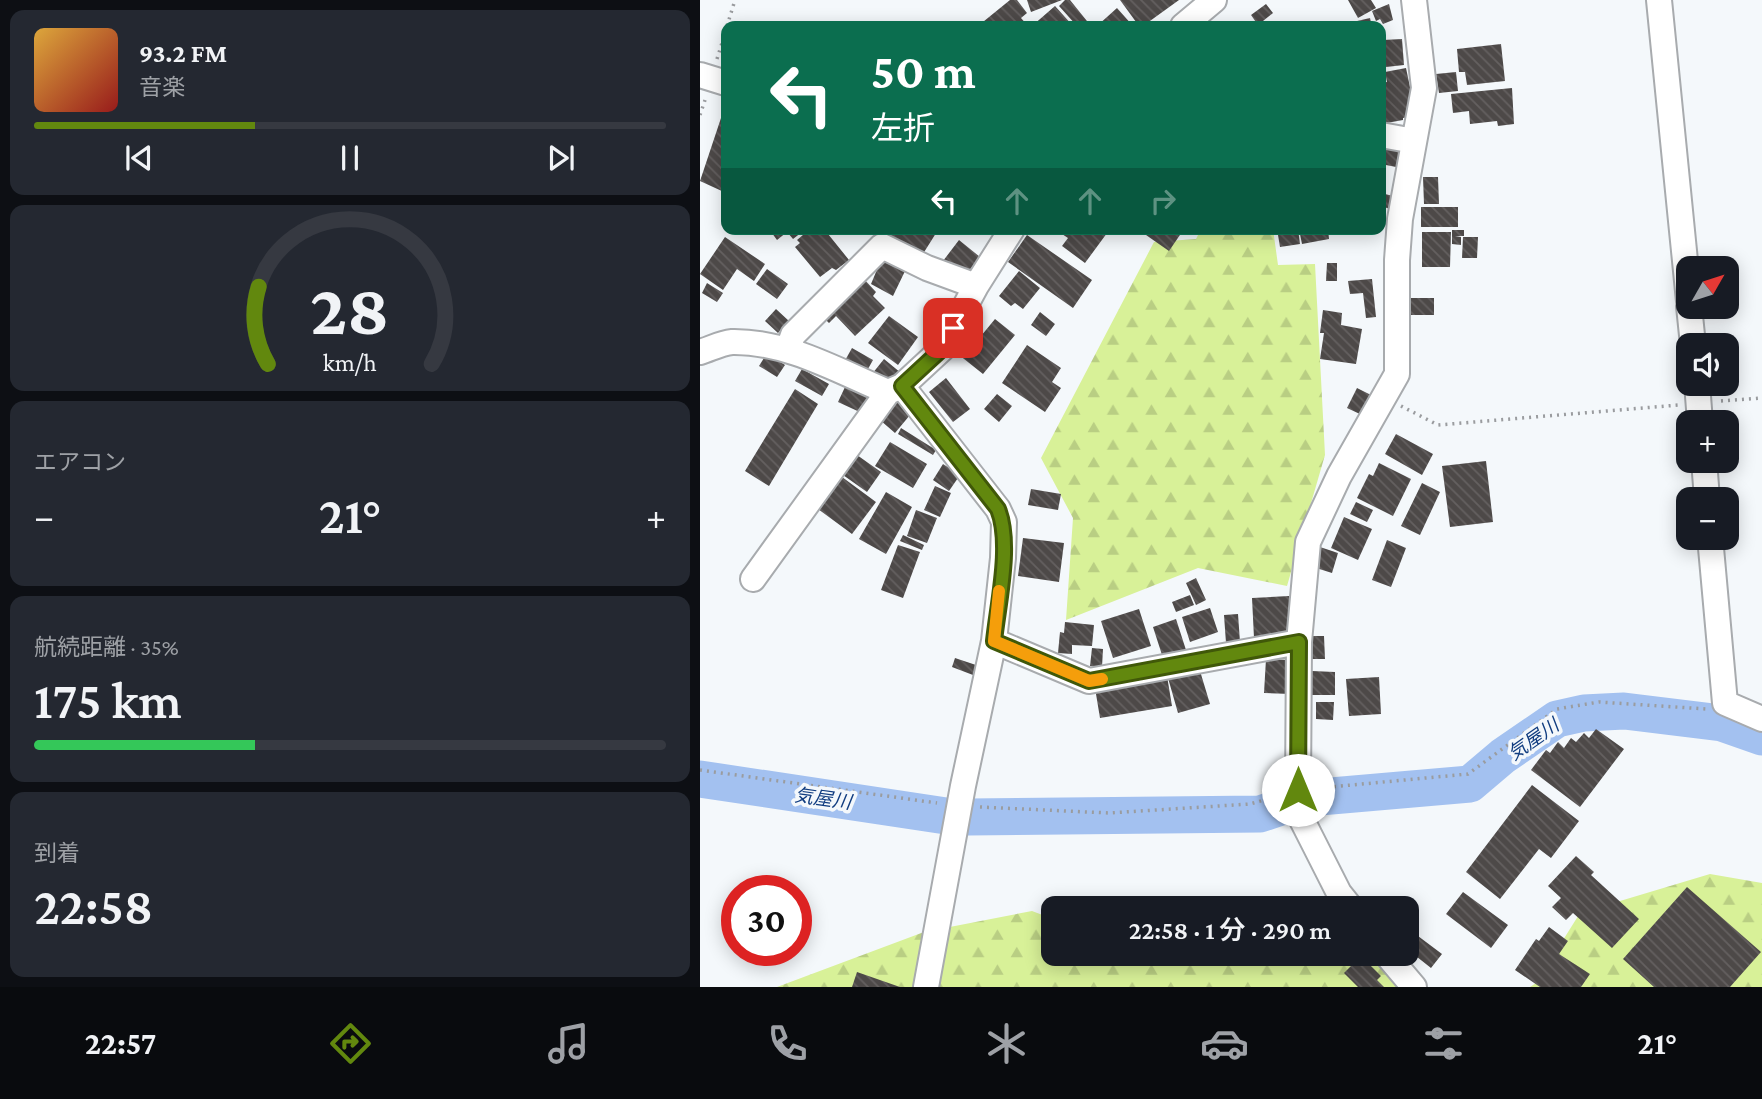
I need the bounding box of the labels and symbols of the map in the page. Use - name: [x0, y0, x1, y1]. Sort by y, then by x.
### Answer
- north arrow: [1676, 256, 1740, 318]
- pin: [923, 298, 983, 358]
- water label: 気屋川: [1504, 713, 1564, 764]
- position arrow: [1261, 753, 1335, 827]
- water label: 気屋川: [793, 784, 855, 813]
- speed limit sign: 30: [721, 875, 812, 966]

